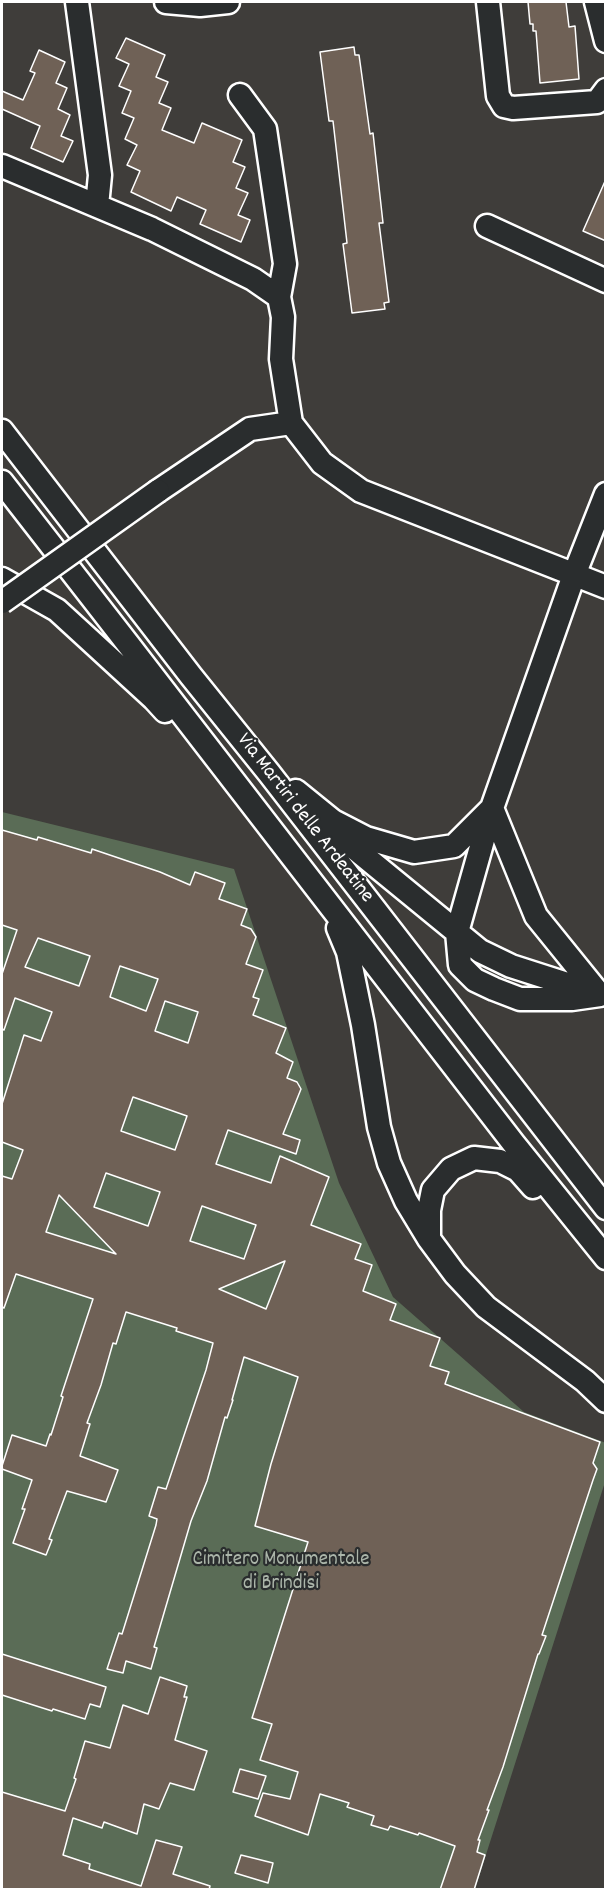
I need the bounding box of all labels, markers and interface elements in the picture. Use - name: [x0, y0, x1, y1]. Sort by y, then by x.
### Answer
- street label: Via Martiri delle Ardeatine: [230, 729, 378, 909]
- park label: Cimitero Monumentale di Brindisi: [192, 1548, 370, 1598]

